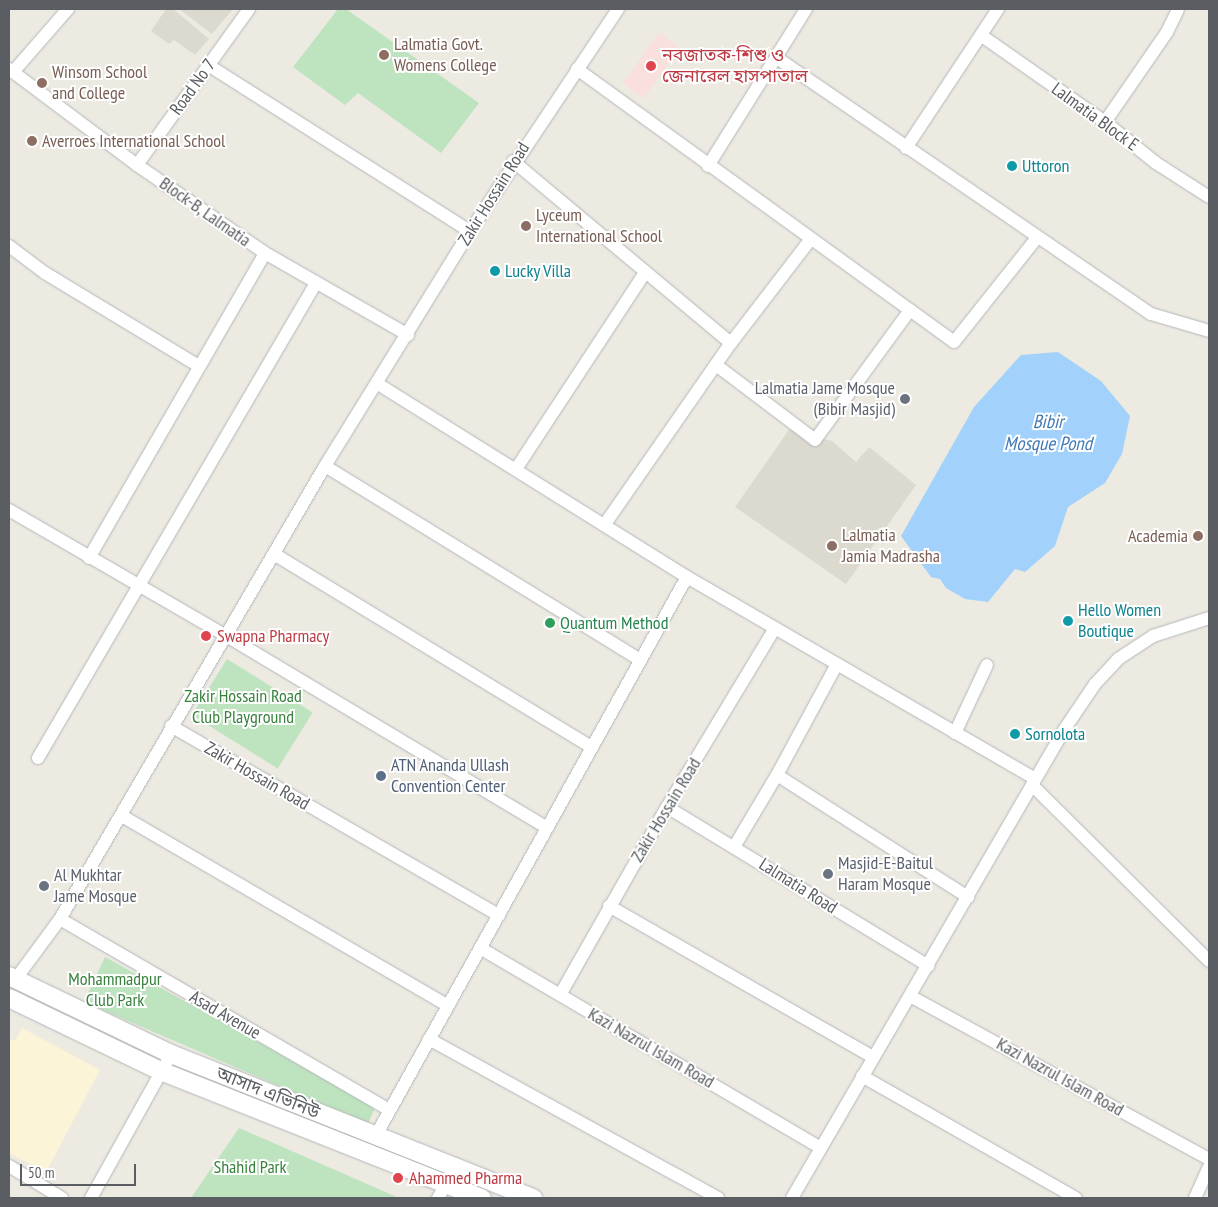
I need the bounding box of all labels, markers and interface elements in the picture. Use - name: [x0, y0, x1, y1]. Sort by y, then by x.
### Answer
- place label: Lalmatia Govt. Womens College: [394, 34, 497, 76]
- place label: নবজাতক-শিশু ও জেনারেল হাসপাতাল: [662, 45, 808, 88]
- marker: Lalmatia Govt. Womens College: [378, 49, 390, 61]
- street label: Road No 7: [165, 55, 221, 119]
- marker: নবজাতক-শিশু ও জেনারেল হাসপাতাল: [644, 59, 658, 73]
- place label: Winsom School and College: [52, 62, 147, 104]
- marker: Winsom School and College: [36, 77, 48, 89]
- street label: Lalmatia Block E: [1047, 78, 1143, 156]
- place label: Averroes International School: [42, 130, 225, 152]
- marker: Averroes International School: [26, 135, 38, 147]
- street label: Zakir Hossain Road: [454, 138, 534, 250]
- place label: Uttoron: [1022, 155, 1070, 177]
- marker: Uttoron: [1006, 160, 1018, 172]
- street label: Block-B, Lalmatia: [155, 172, 255, 252]
- place label: Lyceum International School: [536, 205, 662, 248]
- marker: Lyceum International School: [520, 220, 532, 232]
- place label: Lucky Villa: [505, 260, 572, 282]
- marker: Lucky Villa: [489, 265, 501, 277]
- place label: Lalmatia Jame Mosque (Bibir Masjid): [755, 378, 895, 420]
- marker: Lalmatia Jame Mosque (Bibir Masjid): [899, 393, 911, 405]
- water label: Bibir Mosque Pond: [1004, 411, 1092, 455]
- place label: Lalmatia Jamia Madrasha: [842, 525, 940, 568]
- place label: Academia: [1128, 525, 1188, 547]
- marker: Academia: [1192, 530, 1204, 542]
- marker: Lalmatia Jamia Madrasha: [826, 540, 838, 552]
- place label: Hello Women Boutique: [1078, 600, 1161, 642]
- place label: Quantum Method: [560, 612, 668, 634]
- marker: Hello Women Boutique: [1062, 615, 1074, 627]
- marker: Quantum Method: [544, 617, 556, 629]
- place label: Swapna Pharmacy: [217, 625, 329, 647]
- marker: Swapna Pharmacy: [199, 629, 213, 643]
- park label: Zakir Hossain Road Club Playground: [184, 686, 302, 729]
- place label: Sornolota: [1025, 723, 1085, 745]
- marker: Sornolota: [1009, 728, 1021, 740]
- street label: Zakir Hossain Road: [201, 737, 313, 815]
- street label: Zakir Hossain Road: [626, 754, 706, 866]
- place label: ATN Ananda Ullash Convention Center: [391, 755, 509, 798]
- marker: ATN Ananda Ullash Convention Center: [375, 770, 387, 782]
- street label: Lalmatia Road: [755, 853, 841, 919]
- place label: Masjid-E-Baitul Haram Mosque: [838, 853, 933, 896]
- place label: Al Mukhtar Jame Mosque: [54, 865, 137, 908]
- marker: Masjid-E-Baitul Haram Mosque: [822, 868, 834, 880]
- marker: Al Mukhtar Jame Mosque: [38, 880, 50, 892]
- park label: Mohammadpur Club Park: [68, 969, 162, 1012]
- street label: Asad Avenue: [185, 986, 265, 1044]
- street label: Kazi Nazrul Islam Road: [584, 1003, 718, 1093]
- street label: Kazi Nazrul Islam Road: [993, 1033, 1127, 1121]
- street label: আসাদ এভিনিউ: [213, 1062, 323, 1124]
- scale bar: [22, 1154, 139, 1186]
- park label: Shahid Park: [213, 1156, 287, 1178]
- text: 50 m: [28, 1163, 54, 1182]
- place label: Ahammed Pharma: [409, 1167, 522, 1189]
- marker: Ahammed Pharma: [391, 1171, 405, 1185]

